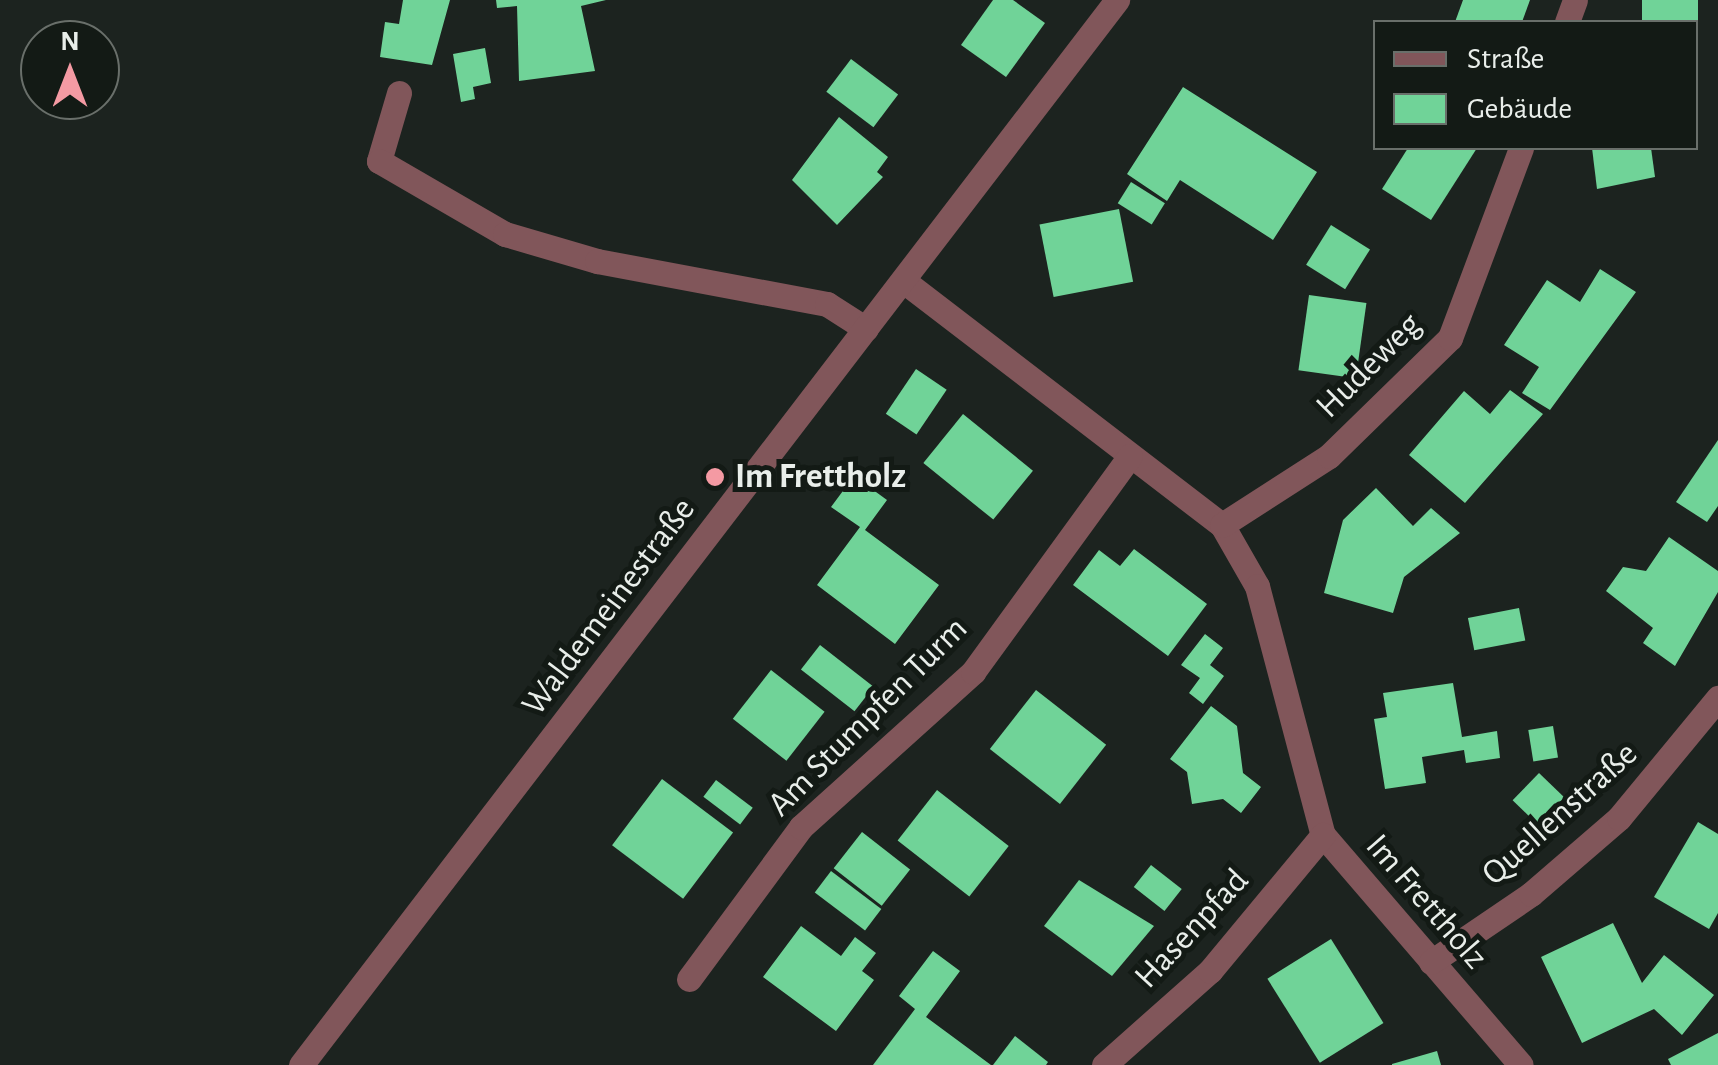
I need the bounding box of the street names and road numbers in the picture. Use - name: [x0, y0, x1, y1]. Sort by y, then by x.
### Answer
- street label: Hudeweg: [1308, 305, 1430, 427]
- street label: Waldemeinestraße: [513, 490, 705, 724]
- street label: Am Stumpfen Turm: [759, 608, 977, 826]
- street label: Quellenstraße: [1474, 733, 1646, 895]
- street label: Im Frettholz: [1356, 826, 1496, 978]
- street label: Hasenpfad: [1126, 860, 1258, 998]

